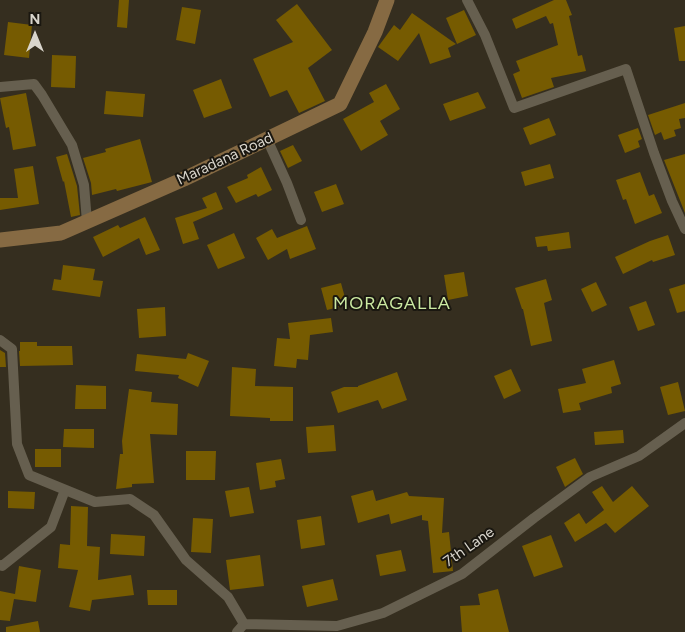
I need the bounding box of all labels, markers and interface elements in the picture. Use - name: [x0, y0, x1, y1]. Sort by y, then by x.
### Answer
- north arrow: [10, 10, 60, 60]
- text: N: [30, 11, 40, 28]
- street label: Maradana Road: [174, 129, 276, 189]
- district label: MORAGALLA: [332, 293, 452, 315]
- street label: 7th Lane: [440, 523, 498, 571]

